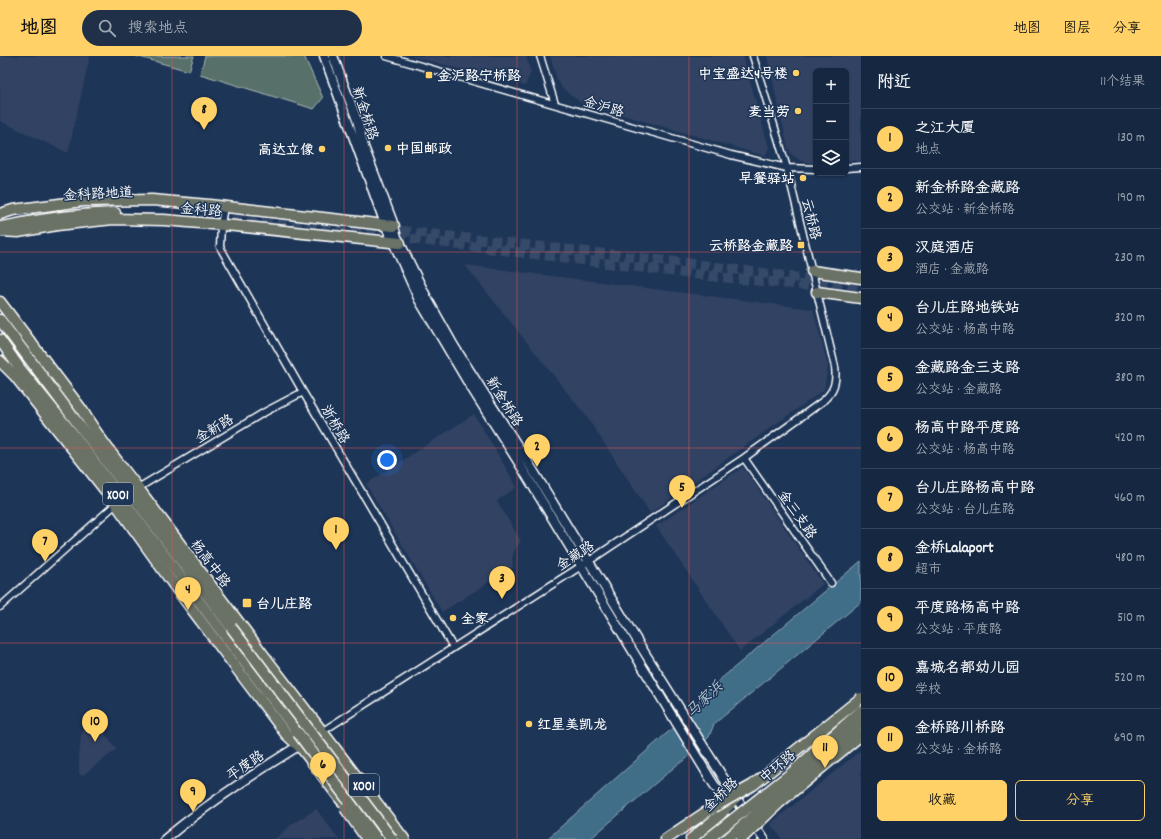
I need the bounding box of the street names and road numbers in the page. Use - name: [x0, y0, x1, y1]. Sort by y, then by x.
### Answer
- street label: 新金桥路: [346, 84, 382, 143]
- street label: 金沪路: [581, 93, 626, 123]
- street label: 金科路地道: [63, 183, 134, 207]
- street label: 云桥路: [795, 197, 825, 242]
- street label: 金科路: [179, 200, 223, 222]
- street label: 新金桥路: [480, 373, 527, 431]
- street label: 浙桥路: [315, 402, 353, 448]
- street label: 金新路: [192, 410, 238, 449]
- road number: X001: [103, 483, 133, 505]
- street label: 金三支路: [772, 486, 821, 544]
- street label: 杨高中路: [185, 536, 234, 593]
- street label: 金藏路: [553, 537, 599, 577]
- street label: 中环路: [756, 746, 801, 789]
- street label: 平度路: [223, 747, 269, 787]
- road number: X001: [349, 774, 379, 796]
- street label: 金桥路: [699, 774, 743, 817]

